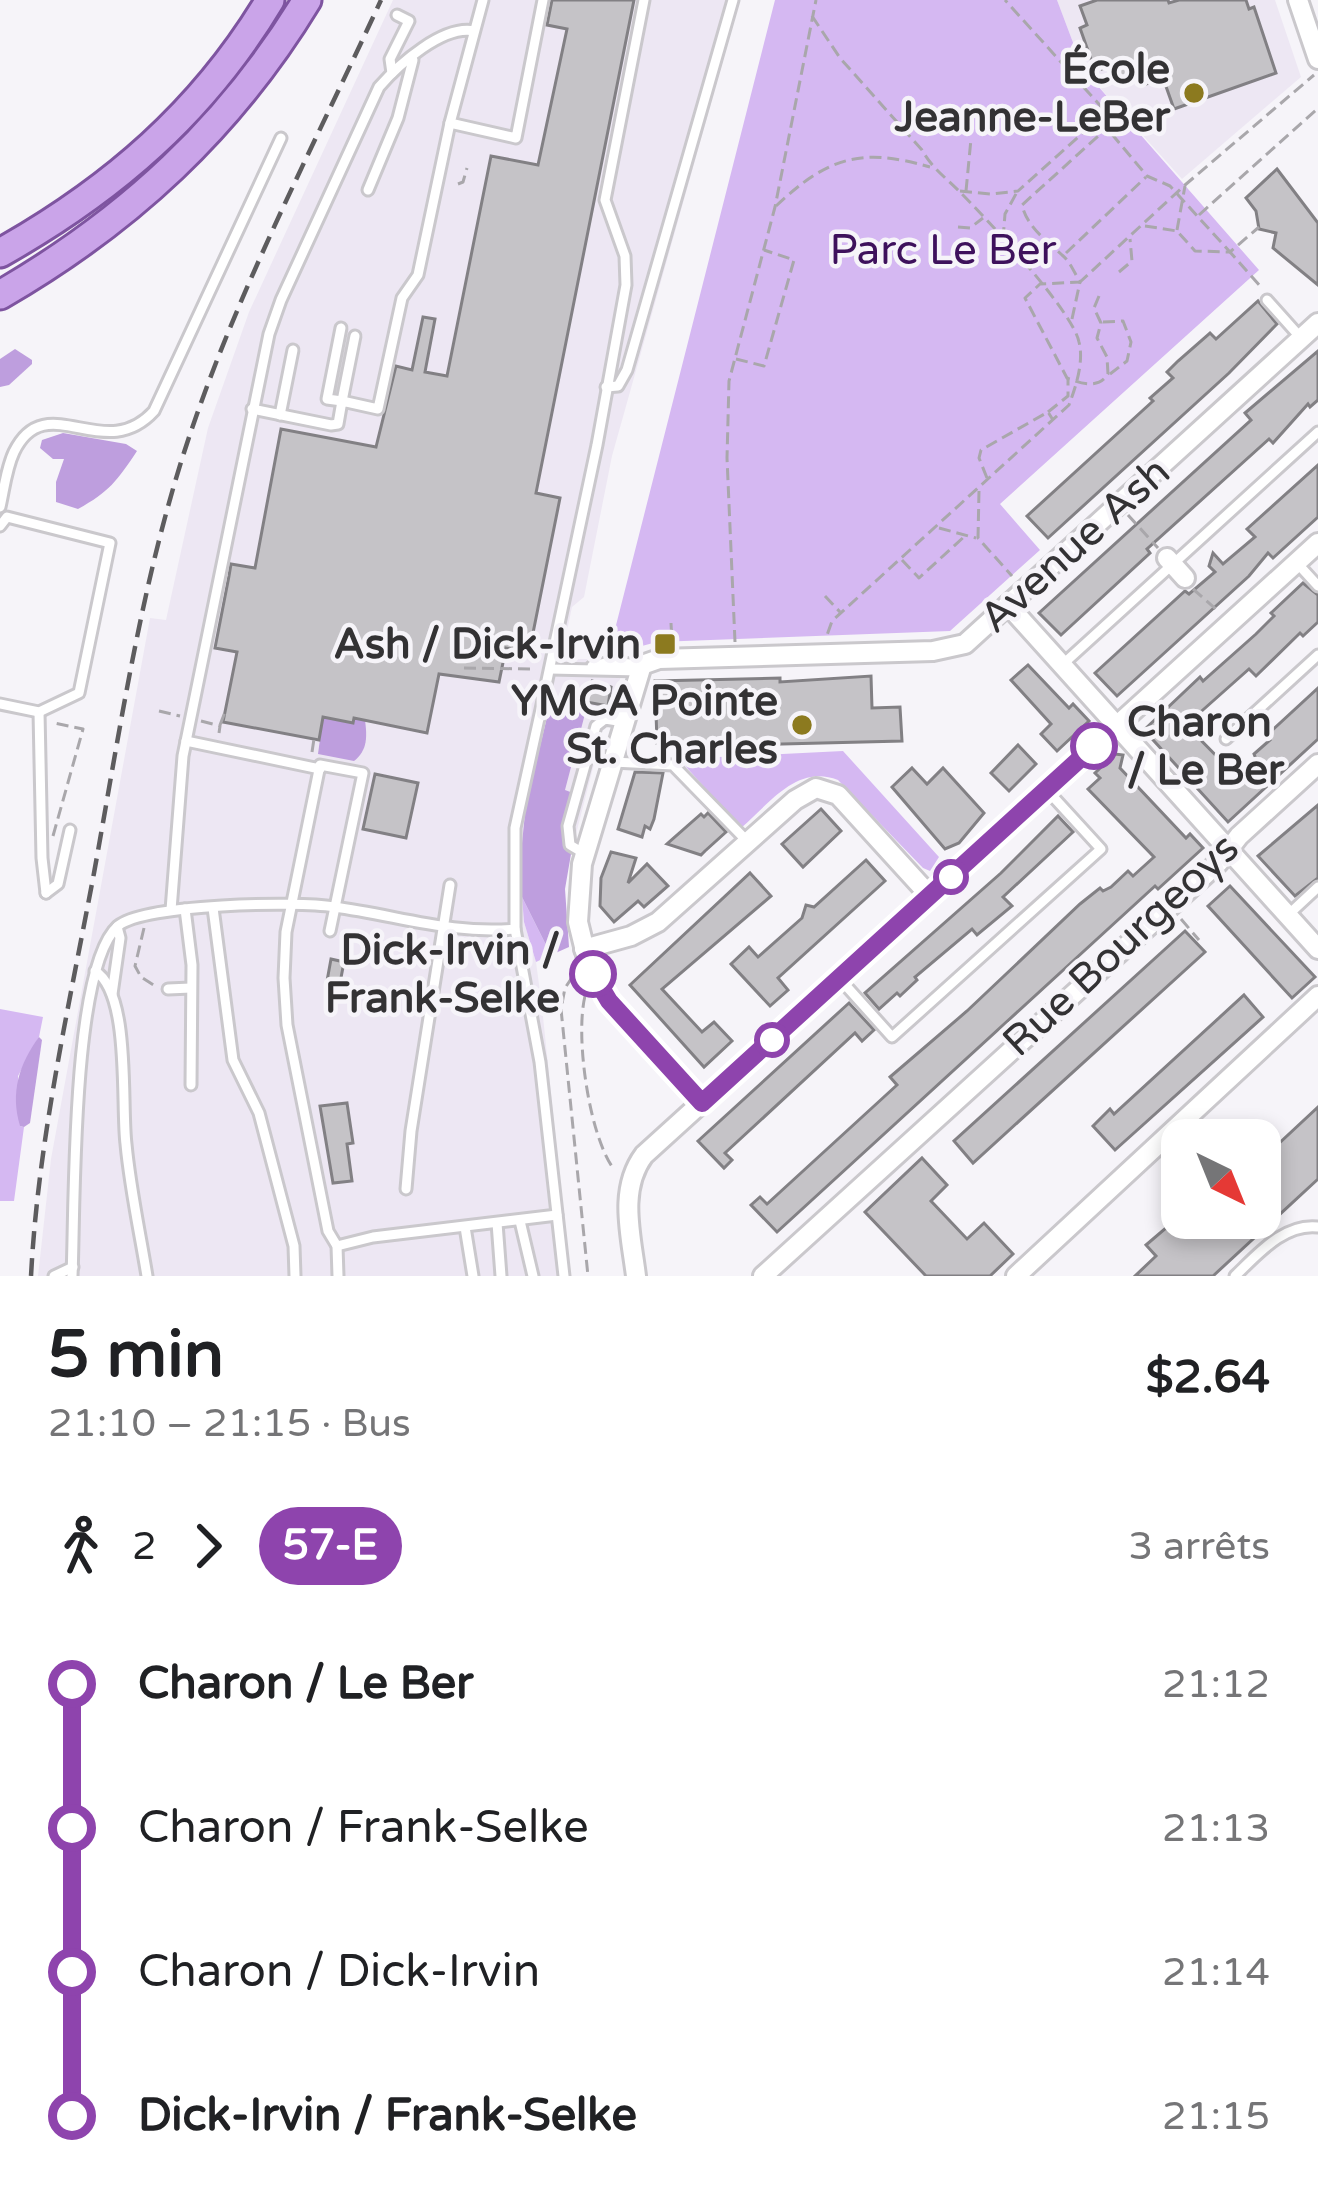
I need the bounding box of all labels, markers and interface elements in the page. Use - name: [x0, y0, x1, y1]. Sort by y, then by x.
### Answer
- place label: École Jeanne-LeBer: [894, 44, 1171, 143]
- marker: École Jeanne-LeBer: [1181, 80, 1207, 106]
- park label: Parc Le Ber: [829, 225, 1057, 276]
- street label: Avenue Ash: [969, 446, 1181, 644]
- place label: Ash / Dick-Irvin: [334, 619, 641, 670]
- marker: Ash / Dick-Irvin: [652, 631, 678, 657]
- place label: YMCA Pointe St. Charles: [511, 676, 778, 775]
- place label: Charon / Le Ber: [1127, 697, 1285, 796]
- marker: YMCA Pointe St. Charles: [789, 712, 815, 738]
- marker: Charon / Le Ber: [1072, 724, 1116, 768]
- street label: Rue Bourgeoys: [992, 823, 1250, 1067]
- unlabelled marker: [935, 861, 967, 893]
- place label: Dick-Irvin / Frank-Selke: [325, 925, 560, 1024]
- marker: Dick-Irvin / Frank-Selke: [571, 952, 615, 996]
- unlabelled marker: [756, 1024, 788, 1056]
- north arrow: [1161, 1119, 1281, 1239]
- map controls: [1161, 1119, 1281, 1239]
- text: 5 min: [48, 1315, 224, 1395]
- text: $2.64: [1146, 1351, 1270, 1405]
- text: 21:10 – 21:15 · Bus: [48, 1400, 411, 1447]
- icon: walk: [48, 1513, 114, 1579]
- icon: forward: [175, 1513, 241, 1579]
- text: 57-E: [283, 1520, 378, 1571]
- text: 2: [132, 1523, 157, 1570]
- text: 3 arrêts: [1128, 1523, 1270, 1570]
- text: Charon / Le Ber: [138, 1657, 473, 1711]
- text: 21:12: [1162, 1661, 1270, 1708]
- text: Charon / Frank-Selke: [138, 1801, 589, 1855]
- text: 21:13: [1162, 1805, 1270, 1852]
- text: Charon / Dick-Irvin: [138, 1945, 540, 1999]
- text: 21:14: [1162, 1949, 1270, 1996]
- text: Dick-Irvin / Frank-Selke: [138, 2089, 637, 2143]
- text: 21:15: [1162, 2093, 1270, 2140]

